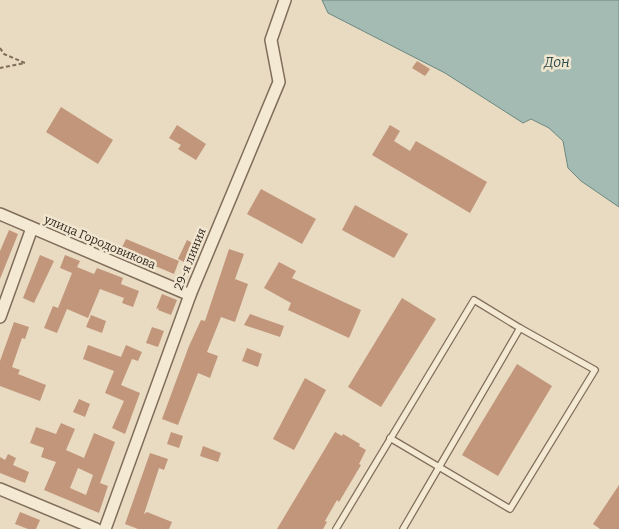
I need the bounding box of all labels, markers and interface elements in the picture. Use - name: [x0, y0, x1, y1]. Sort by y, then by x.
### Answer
- water label: Дон: [543, 54, 570, 71]
- street label: улица Городовикова: [41, 212, 158, 272]
- street label: 29-я линия: [171, 226, 209, 292]

